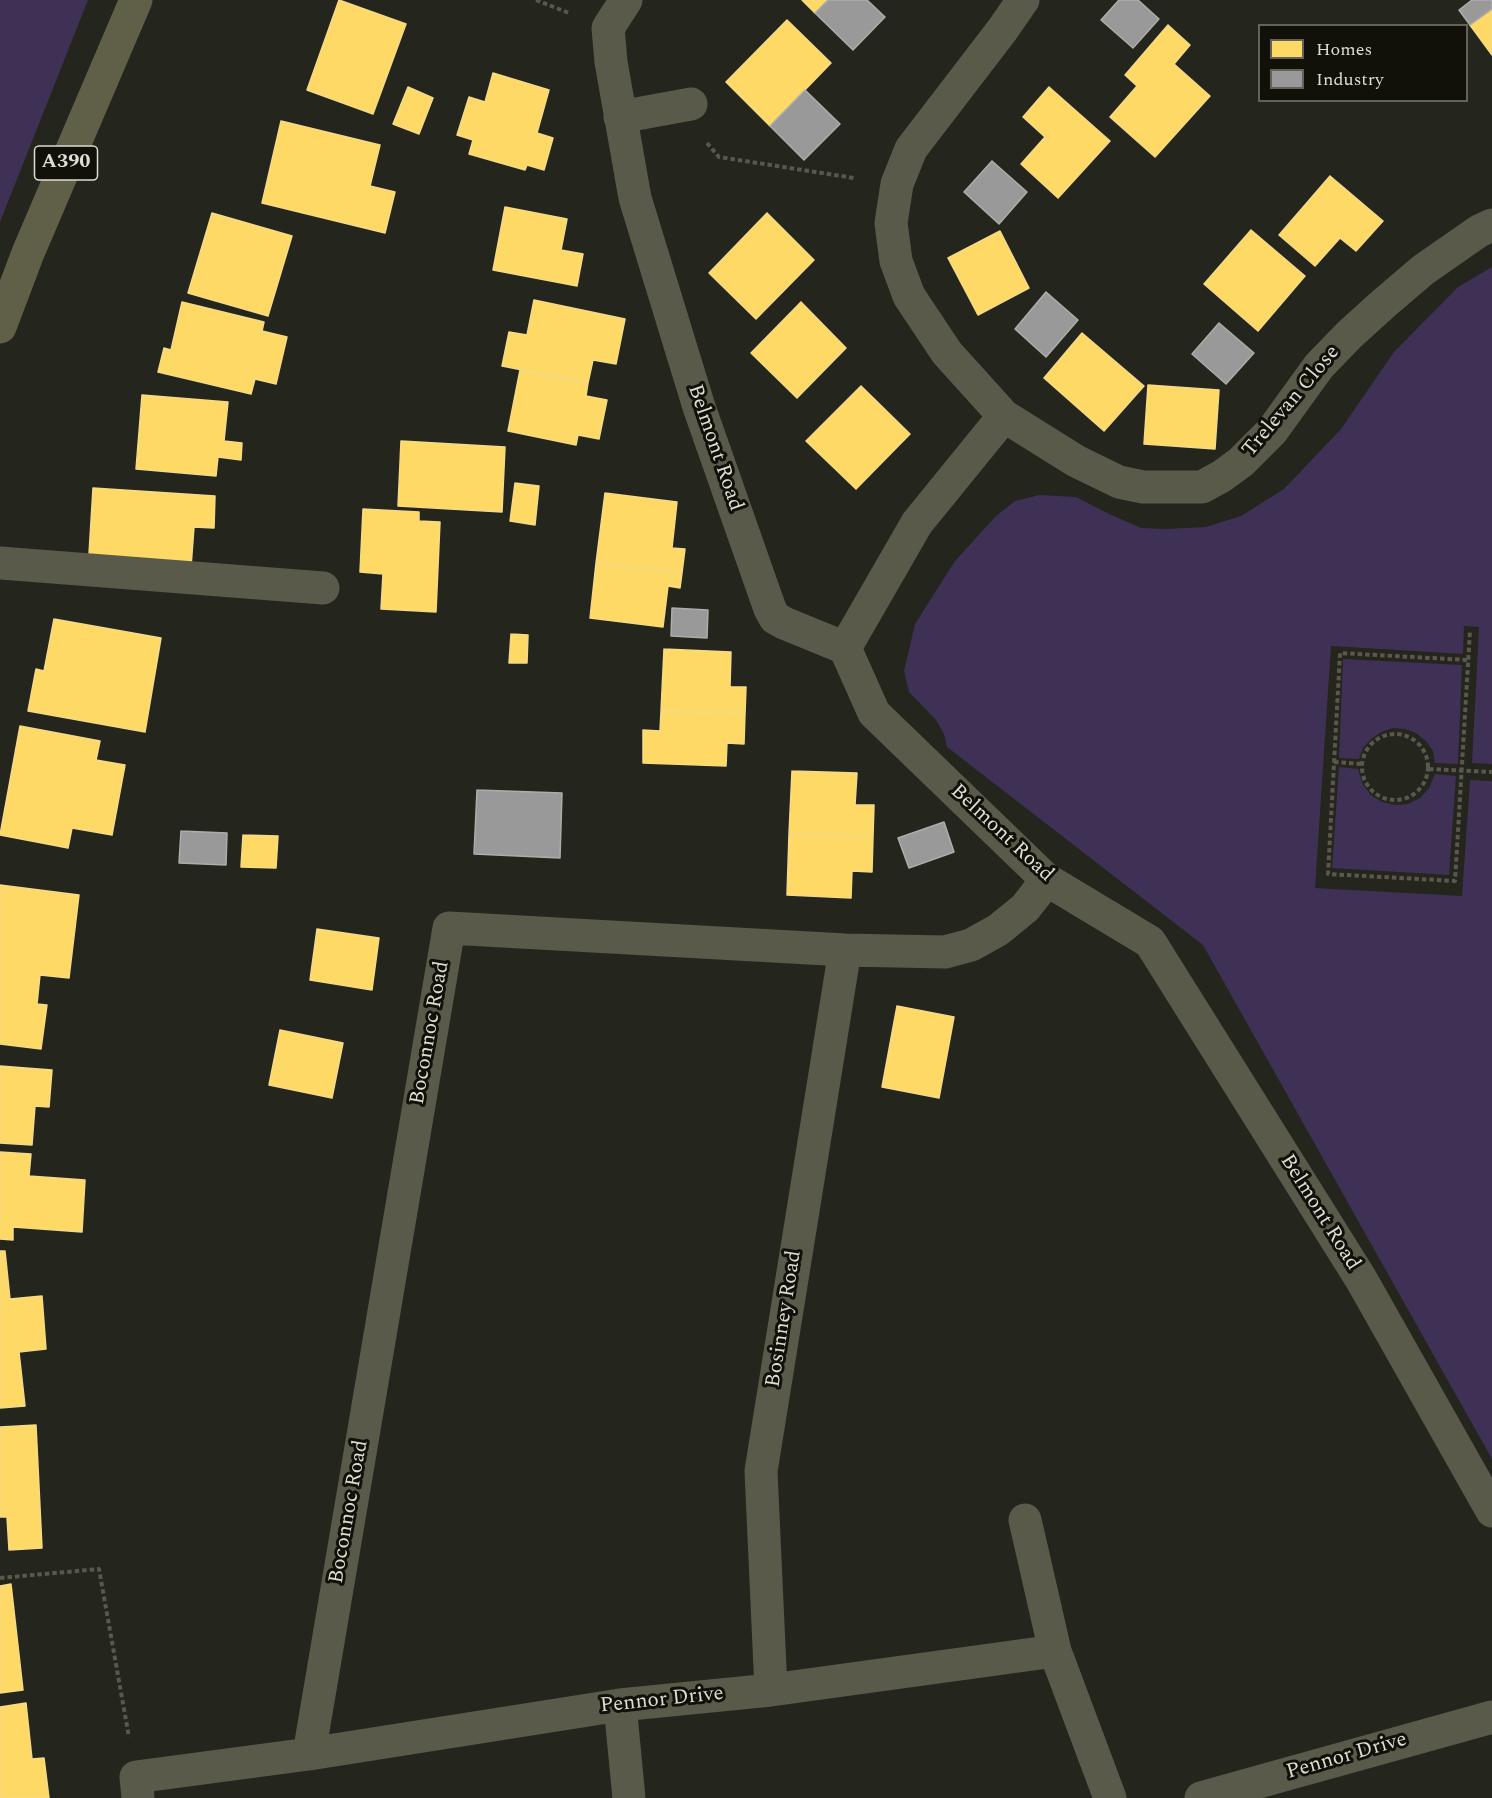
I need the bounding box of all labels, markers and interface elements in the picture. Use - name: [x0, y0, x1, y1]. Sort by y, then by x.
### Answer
- legend: [1258, 24, 1468, 102]
- text: Homes: [1316, 36, 1372, 63]
- text: Industry: [1316, 66, 1384, 93]
- road number: A390: [34, 146, 98, 180]
- street label: Trelevan Close: [1238, 341, 1346, 463]
- street label: Belmont Road: [681, 381, 747, 515]
- street label: Belmont Road: [944, 780, 1058, 888]
- street label: Boconnoc Road: [406, 959, 456, 1107]
- street label: Belmont Road: [1273, 1150, 1365, 1276]
- street label: Bosinney Road: [762, 1249, 808, 1389]
- street label: Boconnoc Road: [325, 1438, 375, 1586]
- street label: Pennor Drive: [599, 1682, 725, 1720]
- street label: Pennor Drive: [1284, 1728, 1410, 1786]

